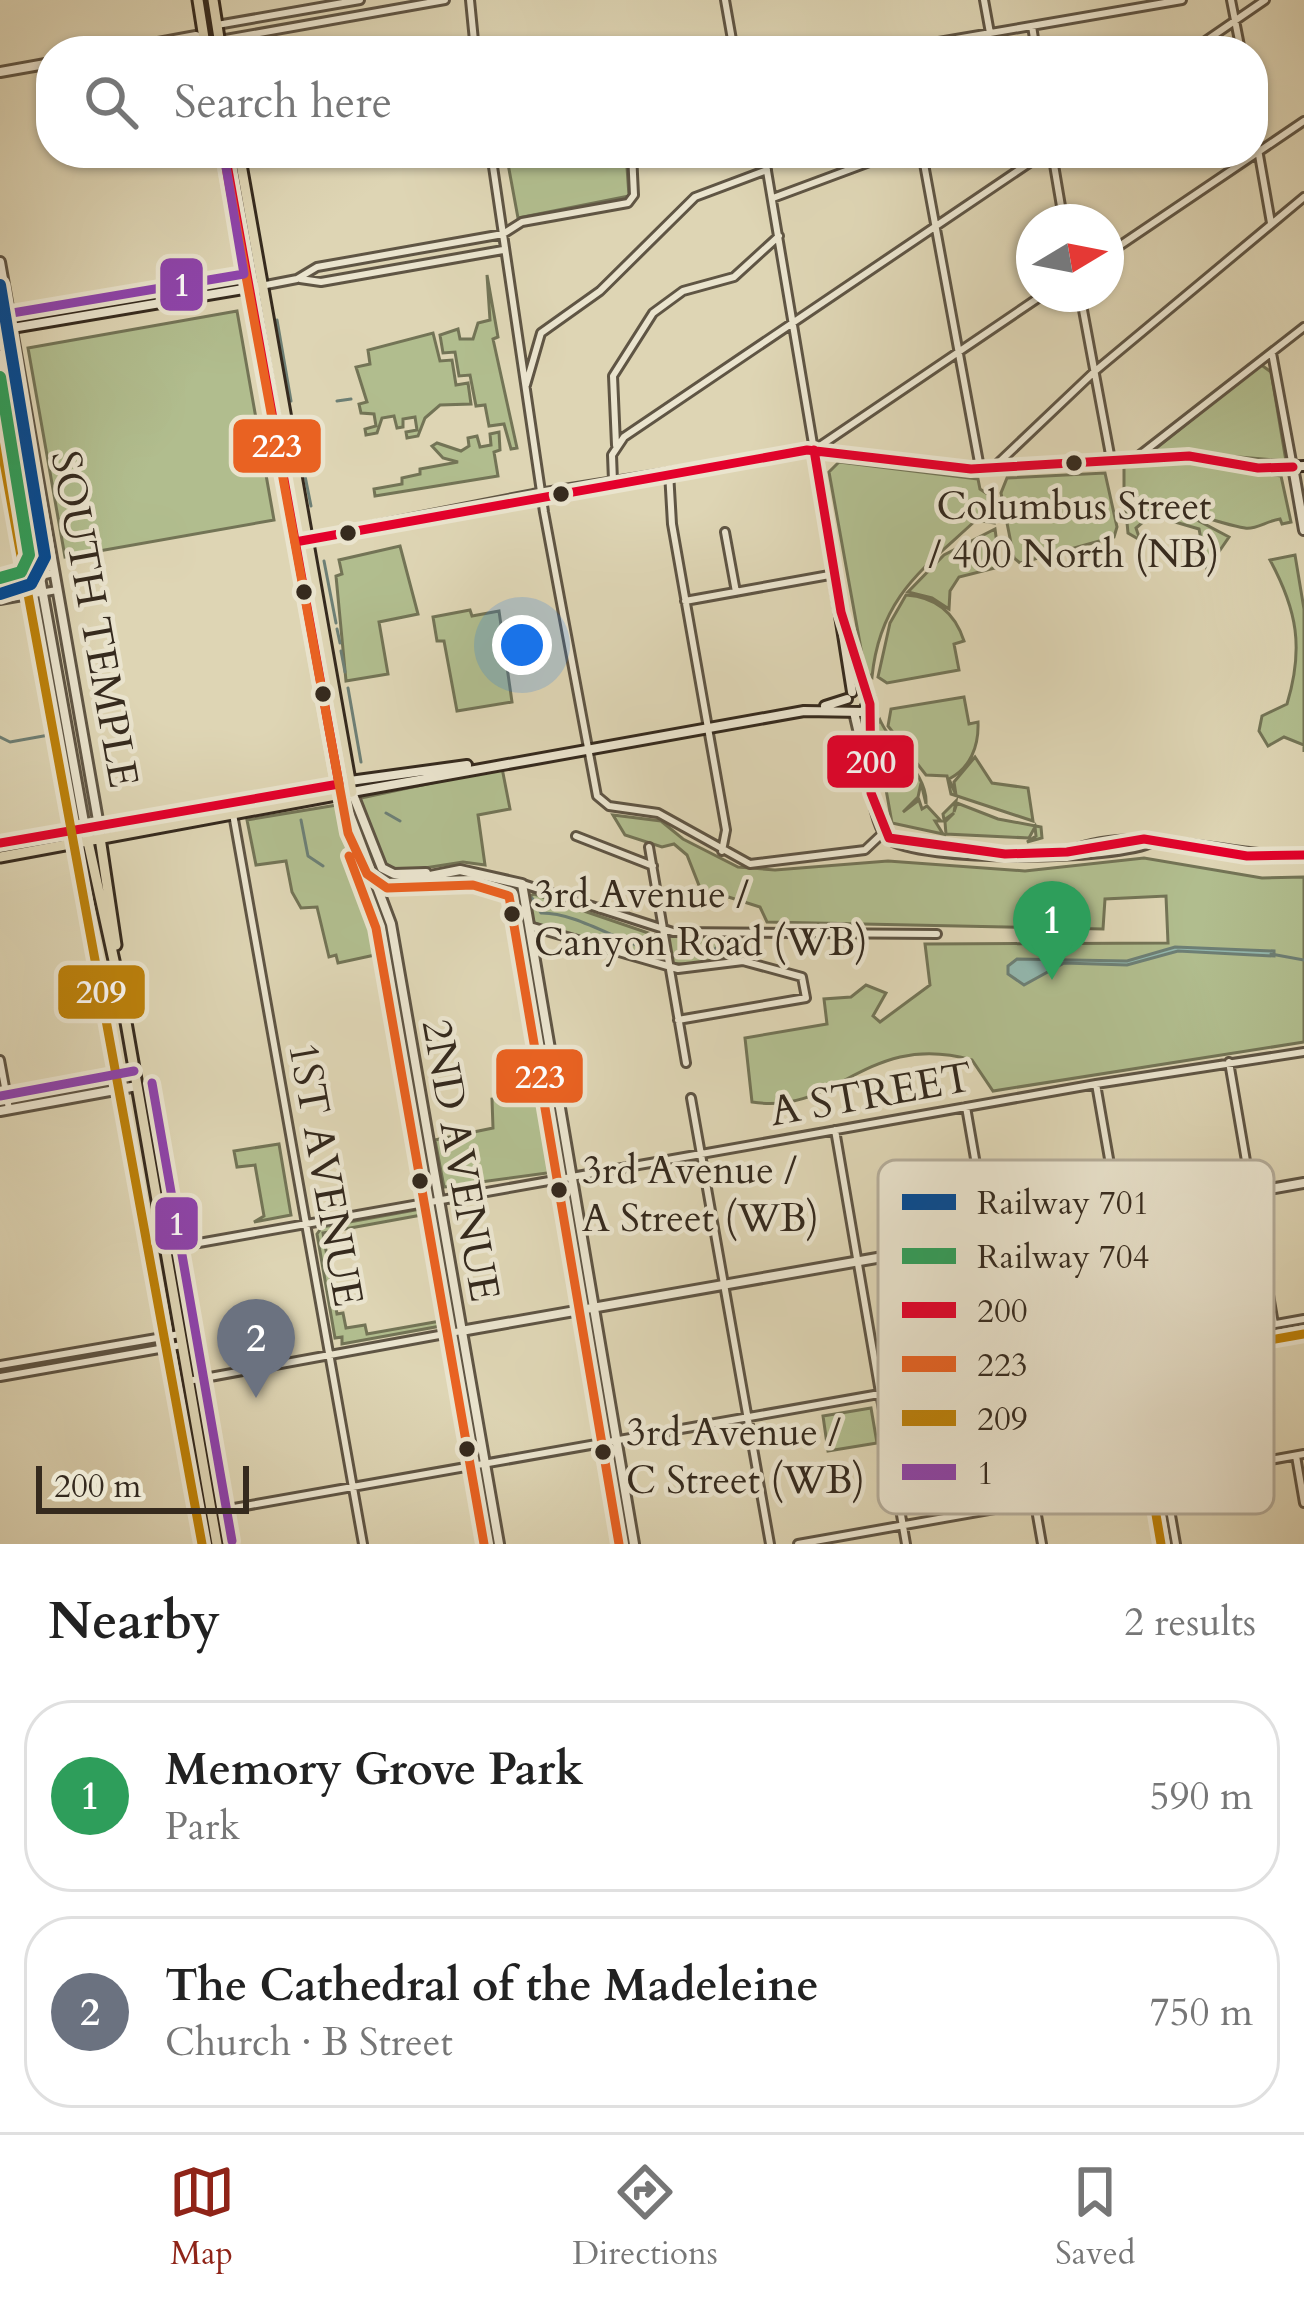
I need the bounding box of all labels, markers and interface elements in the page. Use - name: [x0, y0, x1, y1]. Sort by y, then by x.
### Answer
- search box: [36, 36, 1268, 168]
- icon: search: [78, 69, 144, 135]
- text: Search here: [174, 72, 392, 133]
- north arrow: [1016, 204, 1124, 312]
- line badge: 1: [158, 256, 205, 313]
- text: 1: [174, 263, 190, 308]
- line badge: 223: [231, 417, 323, 475]
- text: 223: [252, 424, 302, 469]
- street label: SOUTH TEMPLE: [37, 446, 152, 792]
- marker: Columbus Street / 400 North (NB): [1063, 452, 1085, 474]
- place label: Columbus Street / 400 North (NB): [929, 480, 1219, 581]
- unlabelled marker: [550, 483, 572, 505]
- unlabelled marker: [337, 522, 359, 544]
- unlabelled marker: [293, 581, 315, 603]
- your location: [492, 615, 552, 675]
- unlabelled marker: [312, 683, 334, 705]
- line badge: 200: [825, 733, 916, 790]
- text: 200: [846, 740, 896, 785]
- place label: 3rd Avenue / Canyon Road (WB): [534, 868, 868, 969]
- pin: 1: [1013, 881, 1091, 980]
- marker: 3rd Avenue / Canyon Road (WB): [501, 903, 523, 925]
- line badge: 209: [56, 963, 147, 1021]
- text: 209: [76, 970, 126, 1015]
- street label: 2ND AVENUE: [408, 1015, 513, 1306]
- street label: 1ST AVENUE: [274, 1038, 377, 1311]
- line badge: 223: [494, 1047, 585, 1105]
- street label: A STREET: [765, 1049, 977, 1140]
- text: 223: [515, 1055, 565, 1100]
- place label: 3rd Avenue / A Street (WB): [582, 1144, 819, 1245]
- legend: [878, 1160, 1274, 1514]
- unlabelled marker: [409, 1170, 431, 1192]
- marker: 3rd Avenue / A Street (WB): [548, 1179, 570, 1201]
- text: Railway 701: [977, 1181, 1150, 1226]
- line badge: 1: [153, 1195, 200, 1252]
- text: 1: [169, 1202, 185, 1247]
- text: Railway 704: [977, 1235, 1150, 1280]
- text: 200: [977, 1289, 1028, 1334]
- pin: 2: [217, 1299, 295, 1398]
- text: 223: [977, 1343, 1028, 1388]
- text: 209: [977, 1397, 1028, 1442]
- place label: 3rd Avenue / C Street (WB): [626, 1406, 865, 1507]
- unlabelled marker: [456, 1438, 478, 1460]
- marker: 3rd Avenue / C Street (WB): [592, 1441, 614, 1463]
- text: 1: [977, 1451, 994, 1496]
- scale bar: [36, 1460, 249, 1513]
- text: 200 m: [54, 1464, 141, 1509]
- text: Nearby: [48, 1587, 220, 1657]
- text: 2 results: [1124, 1596, 1256, 1649]
- text: Memory Grove Park: [165, 1739, 583, 1800]
- text: 1: [80, 1770, 100, 1823]
- text: 590 m: [1150, 1770, 1253, 1823]
- text: Park: [165, 1800, 240, 1853]
- text: The Cathedral of the Madeleine: [165, 1955, 819, 2016]
- text: 2: [80, 1986, 100, 2039]
- text: 750 m: [1150, 1986, 1253, 2039]
- text: Church · B Street: [165, 2016, 453, 2069]
- tab: Map: [169, 2159, 235, 2276]
- tab: Directions: [572, 2159, 718, 2276]
- tab: Saved: [1055, 2159, 1135, 2276]

